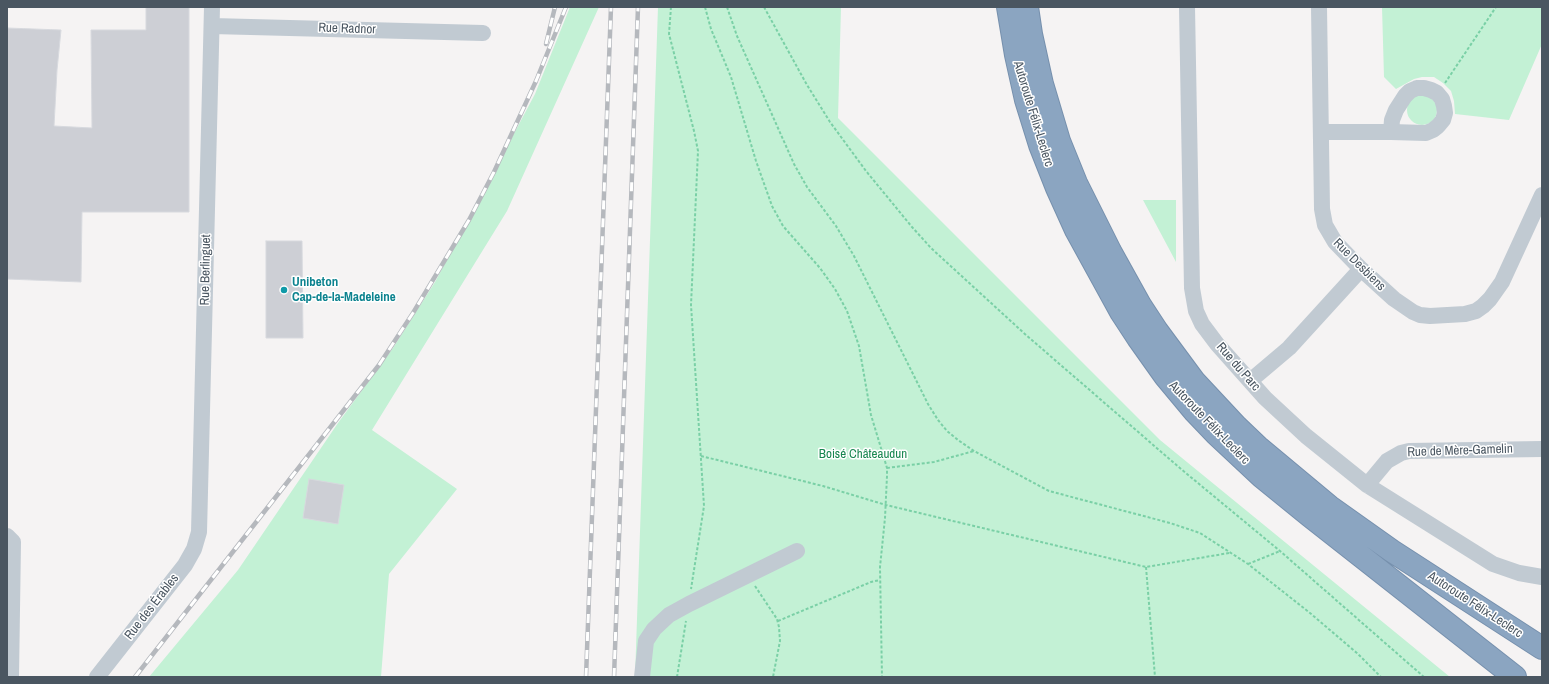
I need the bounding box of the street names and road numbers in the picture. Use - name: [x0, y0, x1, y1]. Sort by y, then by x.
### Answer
- street label: Rue Radnor: [318, 20, 376, 38]
- street label: Autoroute Félix-Leclerc: [1010, 59, 1056, 169]
- street label: Rue Berlinguet: [198, 234, 214, 306]
- street label: Rue Desbiens: [1330, 236, 1388, 294]
- street label: Rue du Parc: [1213, 340, 1263, 394]
- street label: Autoroute Félix-Leclerc: [1165, 378, 1253, 468]
- street label: Rue de Mère-Gamelin: [1407, 441, 1513, 461]
- street label: Autoroute Félix-Leclerc: [1425, 569, 1525, 641]
- street label: Rue des Érables: [122, 571, 182, 643]

